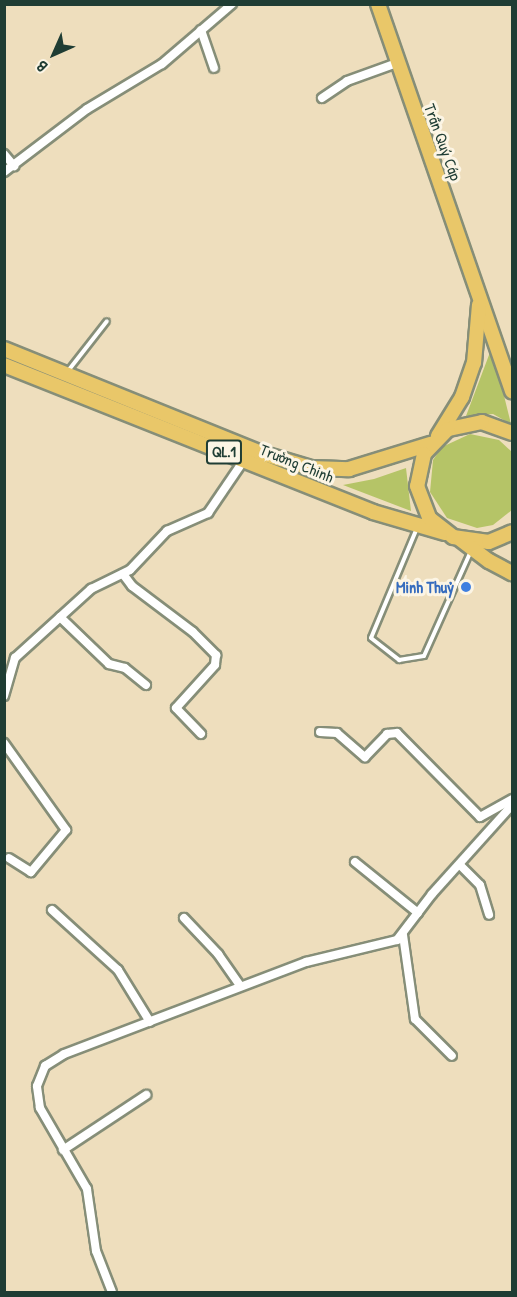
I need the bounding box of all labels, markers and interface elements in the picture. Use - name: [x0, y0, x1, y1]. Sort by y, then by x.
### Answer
- north arrow: [24, 24, 84, 84]
- text: B: [31, 56, 52, 77]
- street label: Trần Quý Cáp: [420, 101, 466, 183]
- road number: QL.1: [204, 440, 244, 464]
- street label: Trường Chinh: [257, 440, 337, 486]
- place label: Minh Thuỷ: [396, 577, 454, 597]
- marker: Minh Thuỷ: [459, 580, 473, 594]

